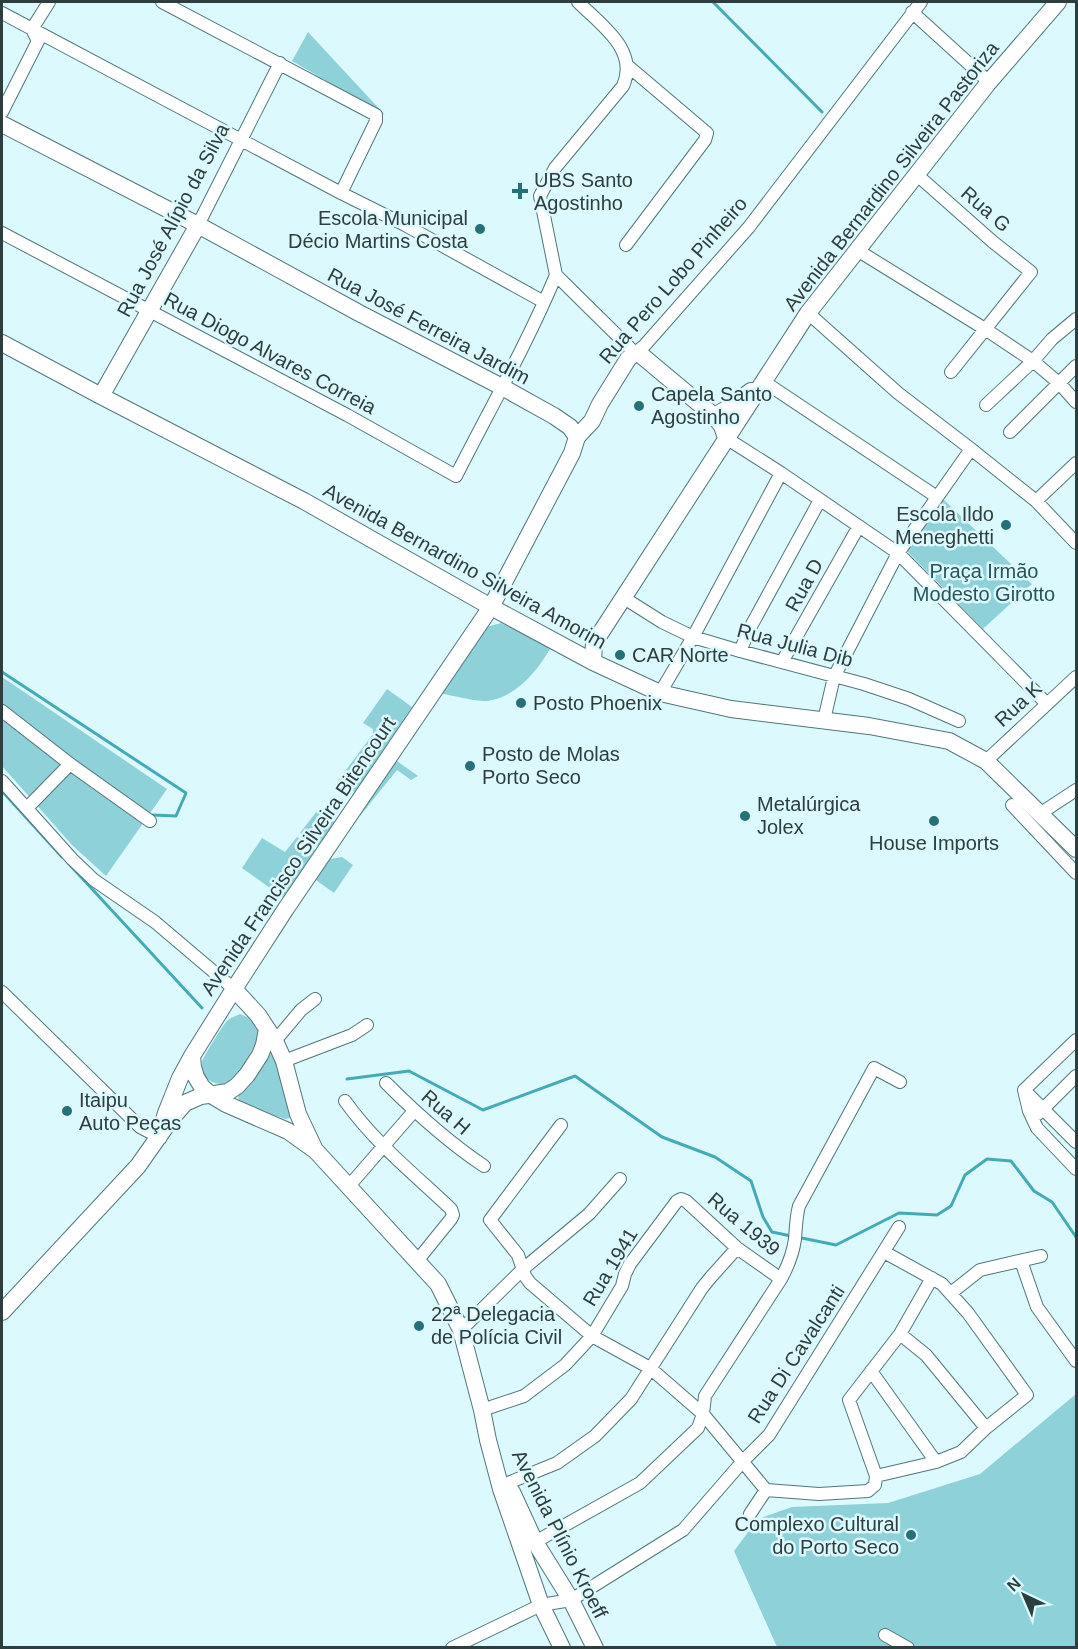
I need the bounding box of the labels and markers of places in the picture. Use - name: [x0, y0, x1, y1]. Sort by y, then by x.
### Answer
- place label: UBS Santo Agostinho: [534, 169, 633, 214]
- marker: UBS Santo Agostinho: [511, 182, 529, 200]
- place label: Escola Municipal Décio Martins Costa: [288, 207, 469, 252]
- marker: Escola Municipal Décio Martins Costa: [473, 222, 487, 236]
- place label: Capela Santo Agostinho: [651, 383, 772, 428]
- marker: Capela Santo Agostinho: [632, 399, 646, 413]
- place label: Escola Ildo Meneghetti: [895, 503, 994, 548]
- marker: Escola Ildo Meneghetti: [999, 518, 1013, 532]
- place label: CAR Norte: [632, 644, 729, 666]
- marker: CAR Norte: [613, 648, 627, 662]
- place label: Posto Phoenix: [533, 692, 662, 714]
- marker: Posto Phoenix: [514, 696, 528, 710]
- place label: Posto de Molas Porto Seco: [482, 743, 620, 788]
- marker: Posto de Molas Porto Seco: [463, 759, 477, 773]
- place label: Metalúrgica Jolex: [757, 793, 861, 838]
- marker: Metalúrgica Jolex: [738, 809, 752, 823]
- marker: House Imports: [927, 814, 941, 828]
- place label: House Imports: [869, 832, 999, 854]
- place label: Itaipu Auto Peças: [79, 1089, 181, 1134]
- marker: Itaipu Auto Peças: [60, 1104, 74, 1118]
- place label: 22ª Delegacia de Polícia Civil: [431, 1303, 562, 1348]
- marker: 22ª Delegacia de Polícia Civil: [412, 1319, 426, 1333]
- place label: Complexo Cultural do Porto Seco: [734, 1513, 899, 1558]
- marker: Complexo Cultural do Porto Seco: [904, 1528, 918, 1542]

